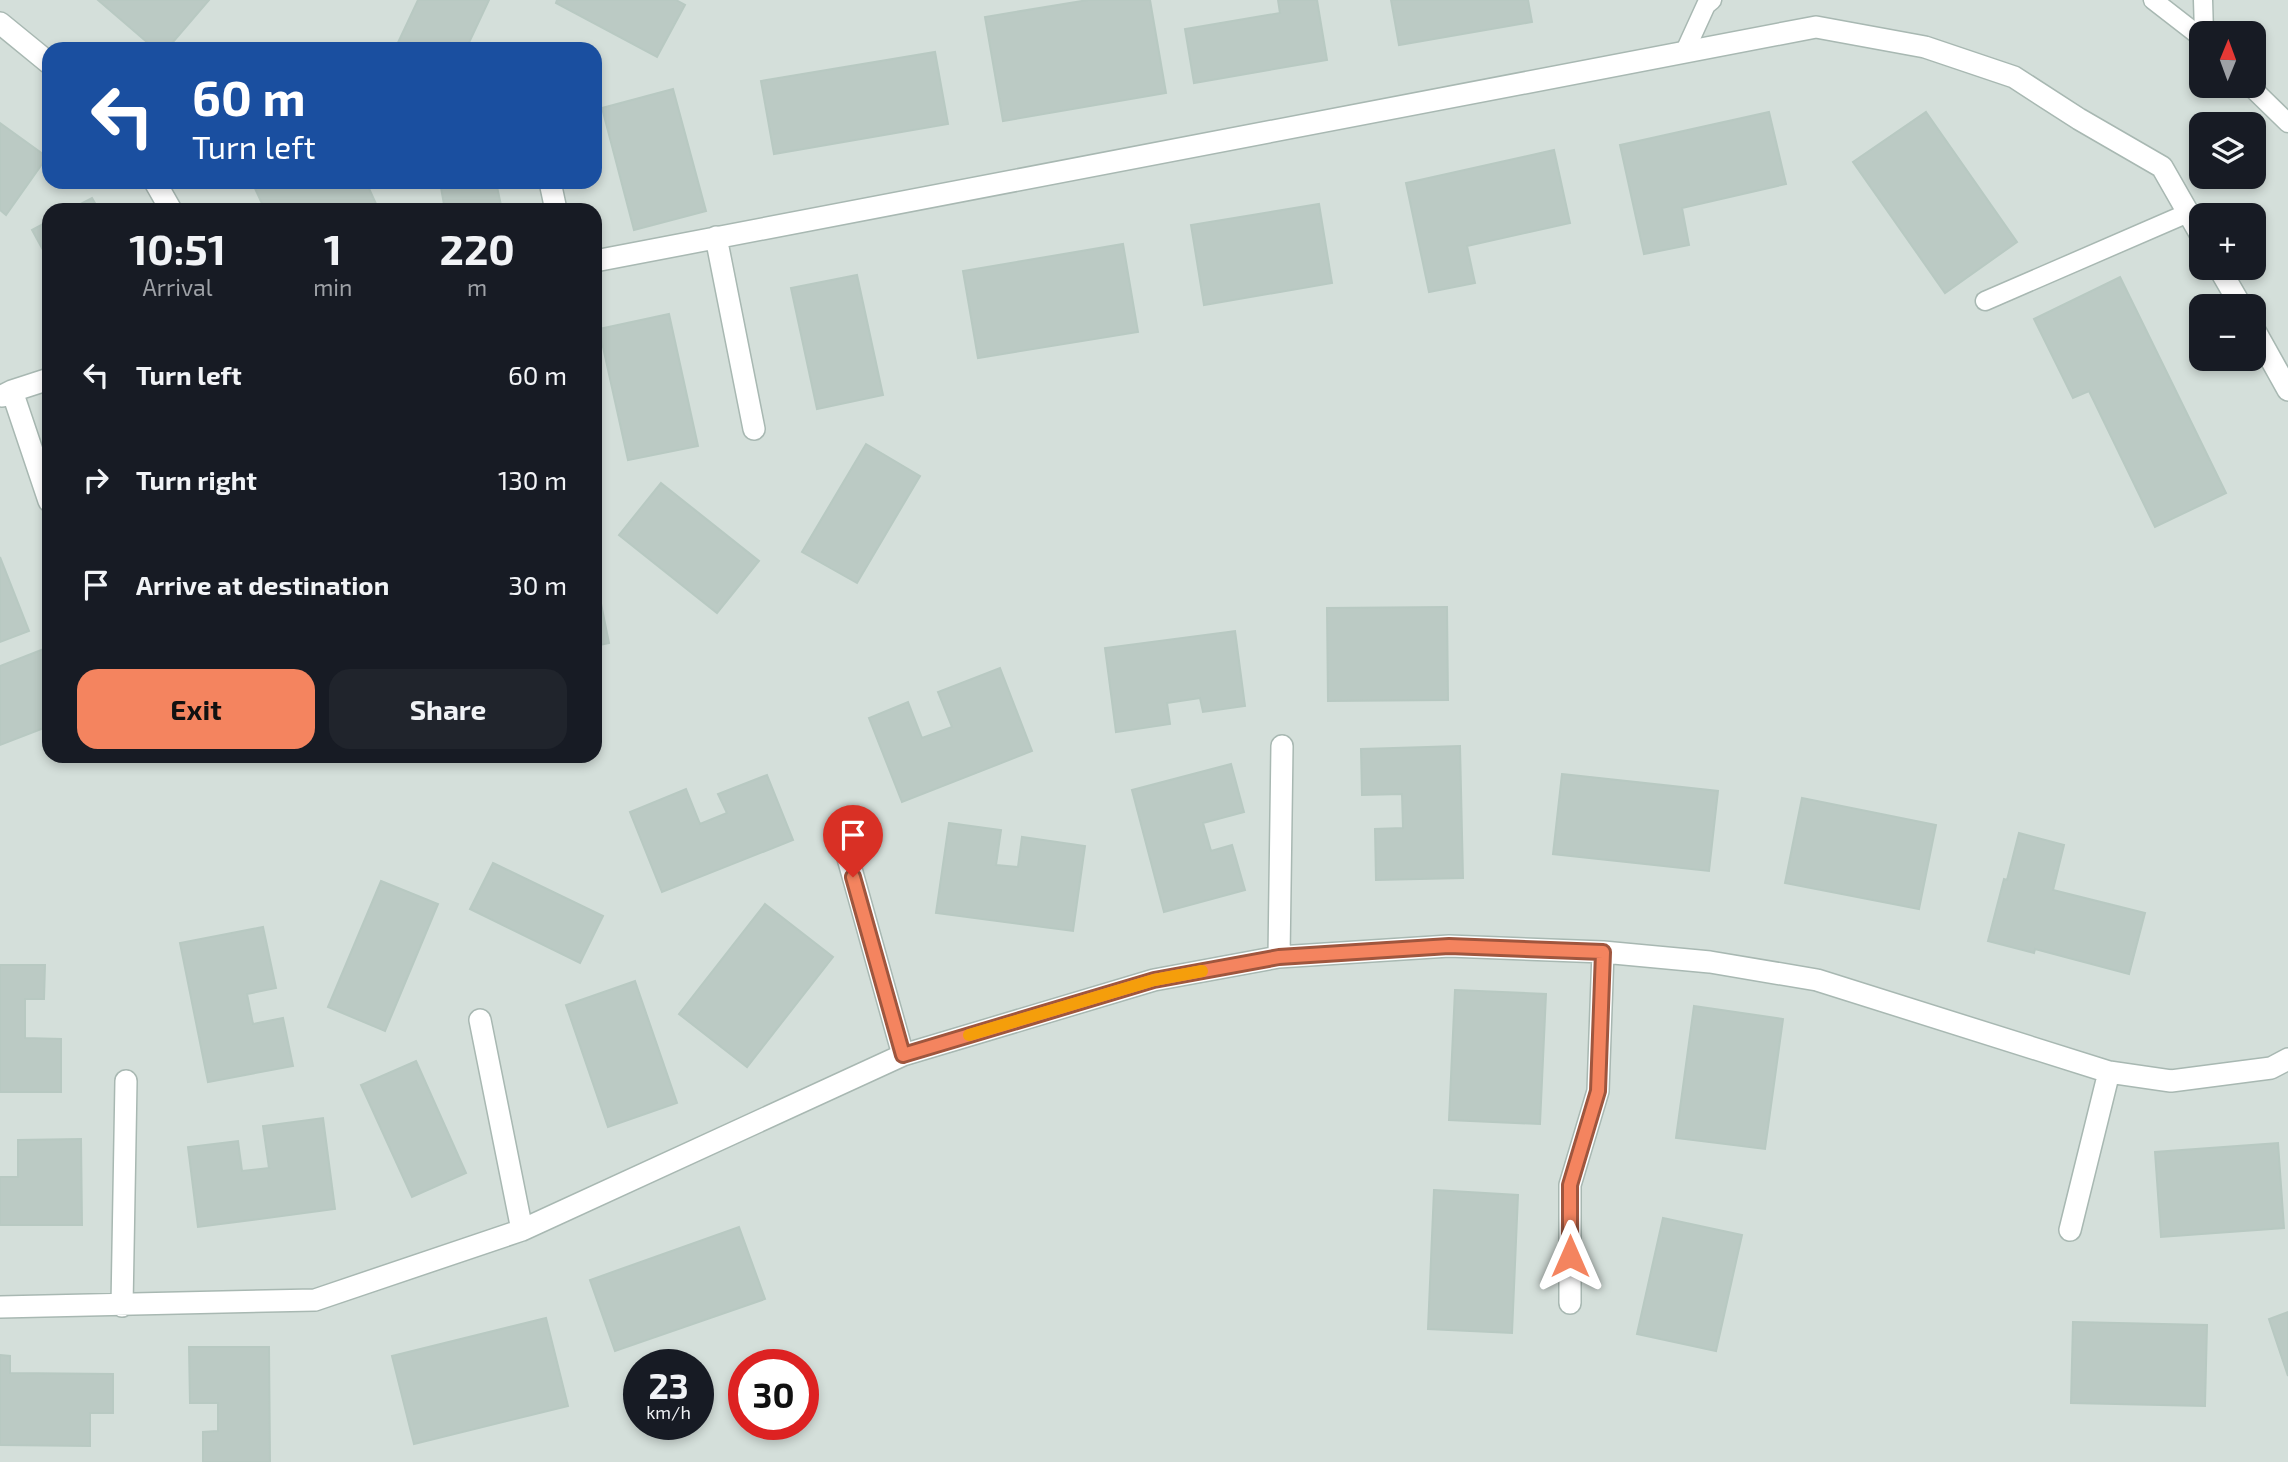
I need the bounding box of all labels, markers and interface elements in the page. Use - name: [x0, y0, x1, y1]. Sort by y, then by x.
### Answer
- north arrow: [2189, 21, 2266, 98]
- map controls: [2189, 21, 2266, 371]
- text: 60 m: [192, 67, 306, 126]
- icon: left: [77, 70, 168, 161]
- button: layers: [2189, 112, 2266, 189]
- text: Turn left: [192, 127, 316, 165]
- button: +: [2189, 203, 2266, 280]
- text: 10:51: [129, 223, 226, 273]
- text: 1: [324, 223, 342, 273]
- text: 220: [440, 223, 515, 273]
- text: Arrival: [143, 273, 213, 301]
- text: min: [313, 273, 352, 301]
- text: m: [467, 273, 487, 301]
- button: −: [2189, 294, 2266, 371]
- icon: left: [77, 356, 115, 394]
- text: Turn left: [136, 359, 242, 390]
- text: 60 m: [508, 359, 567, 390]
- icon: right: [77, 461, 115, 499]
- text: Turn right: [136, 464, 257, 495]
- text: 130 m: [498, 464, 567, 495]
- icon: arrive: [77, 566, 115, 604]
- text: Arrive at destination: [136, 569, 389, 600]
- text: 30 m: [508, 569, 567, 600]
- button: Exit: [77, 669, 315, 749]
- button: Share: [329, 669, 567, 749]
- pin: [823, 805, 883, 877]
- icon: arrive: [834, 816, 872, 854]
- position arrow: [1533, 1219, 1607, 1293]
- speed limit sign: 30: [728, 1349, 819, 1440]
- text: 23: [648, 1364, 689, 1406]
- text: km/h: [646, 1401, 691, 1423]

